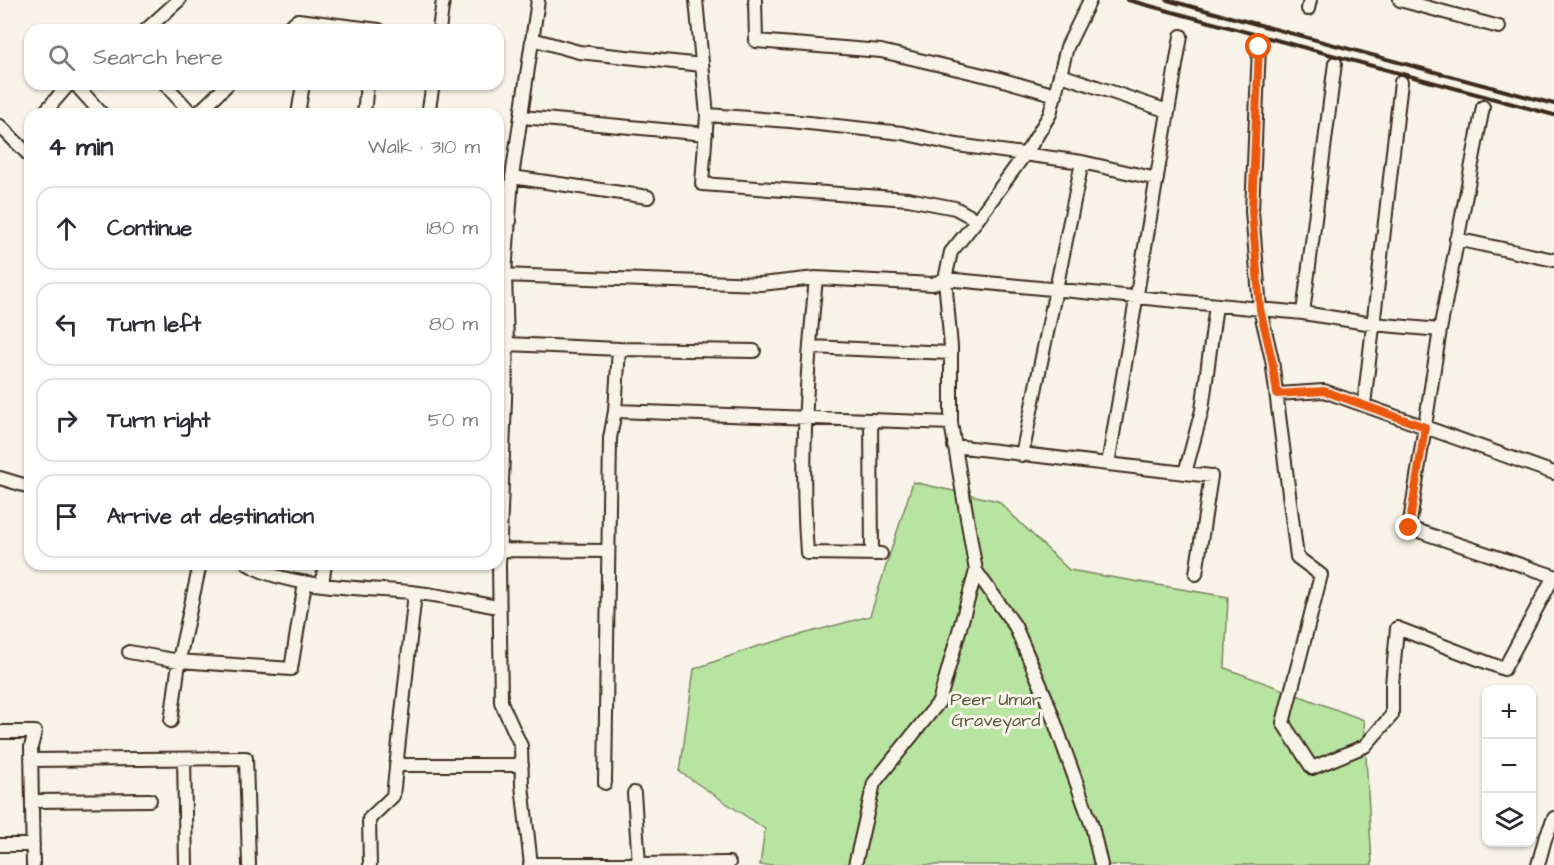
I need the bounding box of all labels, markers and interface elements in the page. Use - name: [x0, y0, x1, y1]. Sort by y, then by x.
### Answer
- search box: [24, 24, 504, 90]
- route start: [1245, 33, 1271, 59]
- icon: search: [45, 41, 78, 74]
- text: Search here: [93, 42, 223, 73]
- text: 4 min: [48, 129, 113, 165]
- text: Walk · 310 m: [368, 133, 480, 161]
- icon: ahead: [50, 212, 83, 245]
- text: Continue: [107, 213, 192, 244]
- text: 180 m: [426, 214, 478, 242]
- icon: left: [50, 308, 83, 341]
- text: Turn left: [107, 309, 201, 340]
- text: 80 m: [429, 310, 478, 338]
- icon: right: [50, 404, 83, 437]
- text: Turn right: [107, 405, 210, 436]
- text: 50 m: [428, 406, 478, 434]
- icon: arrive: [50, 500, 83, 533]
- text: Arrive at destination: [107, 501, 314, 532]
- route end: [1395, 514, 1421, 540]
- map controls: [1482, 685, 1536, 847]
- button: +: [1482, 685, 1536, 739]
- park label: Peer Umar Graveyard: [950, 687, 1042, 734]
- button: −: [1482, 739, 1536, 793]
- button: layers: [1482, 793, 1536, 847]

